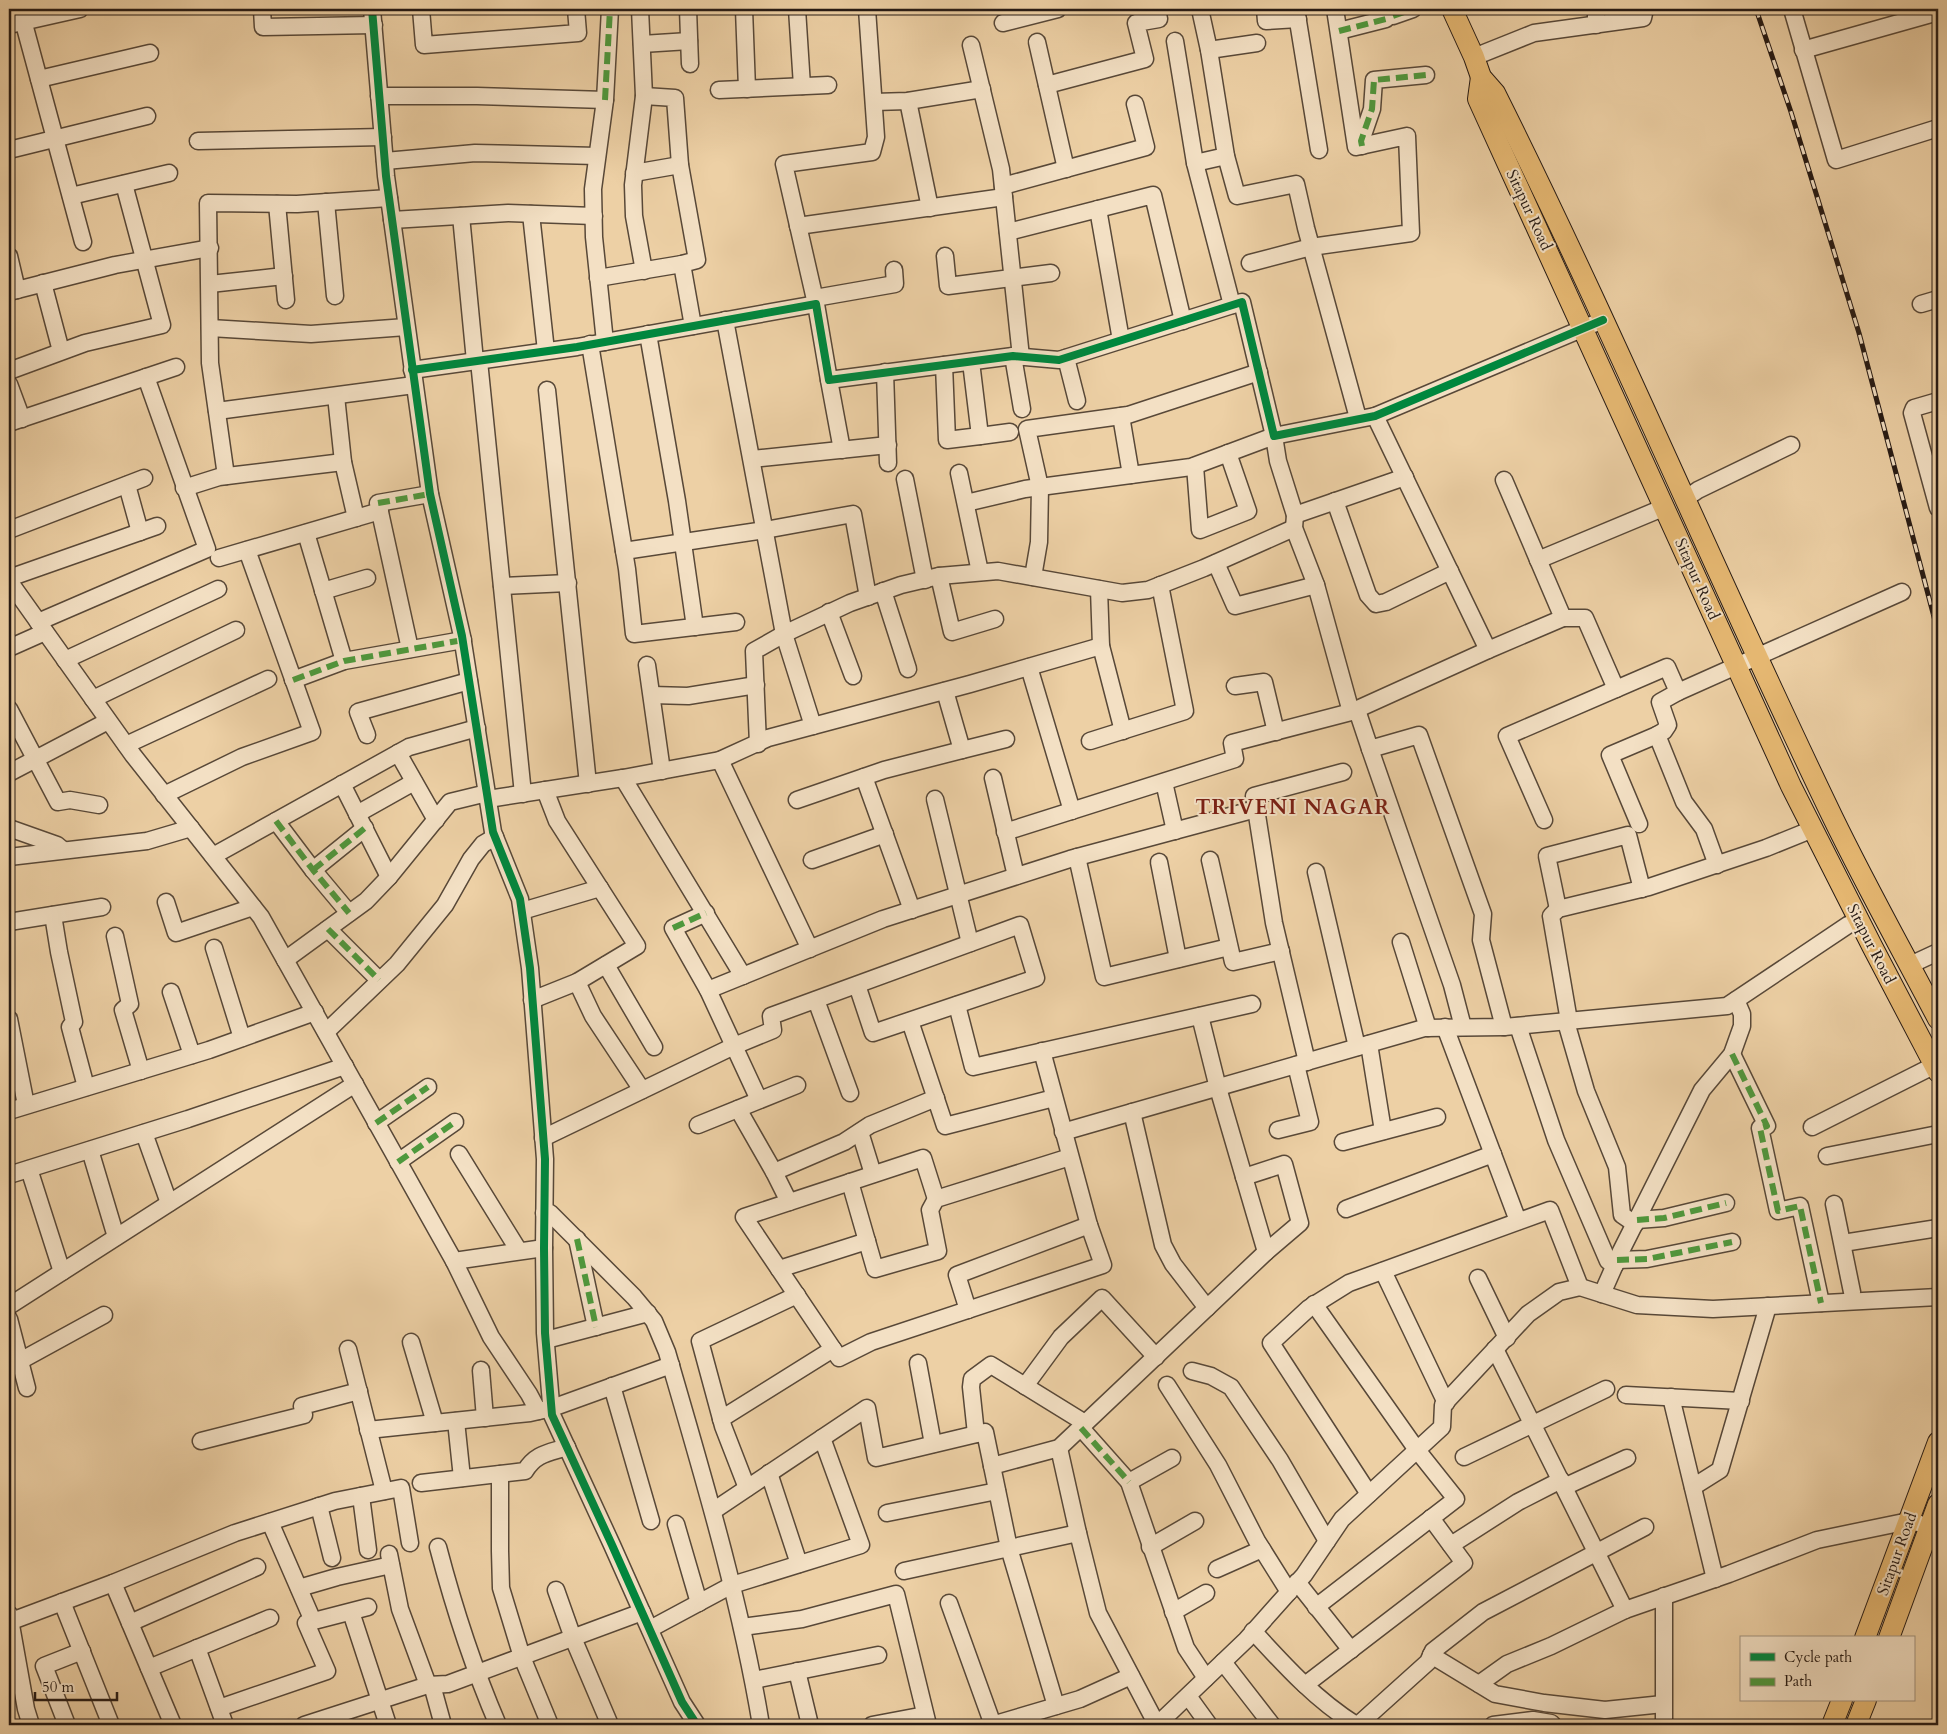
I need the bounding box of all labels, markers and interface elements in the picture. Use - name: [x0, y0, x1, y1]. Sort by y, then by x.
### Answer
- street label: Sitapur Road: [1501, 166, 1558, 255]
- street label: Sitapur Road: [1669, 535, 1725, 624]
- district label: TRIVENI NAGAR: [1195, 793, 1391, 822]
- street label: Sitapur Road: [1841, 900, 1901, 988]
- street label: Sitapur Road: [1872, 1509, 1922, 1599]
- legend: [1740, 1636, 1914, 1702]
- text: Cycle path: [1784, 1647, 1853, 1667]
- scale bar: [35, 1669, 118, 1701]
- text: Path: [1784, 1671, 1813, 1691]
- text: 50 m: [42, 1677, 74, 1697]

